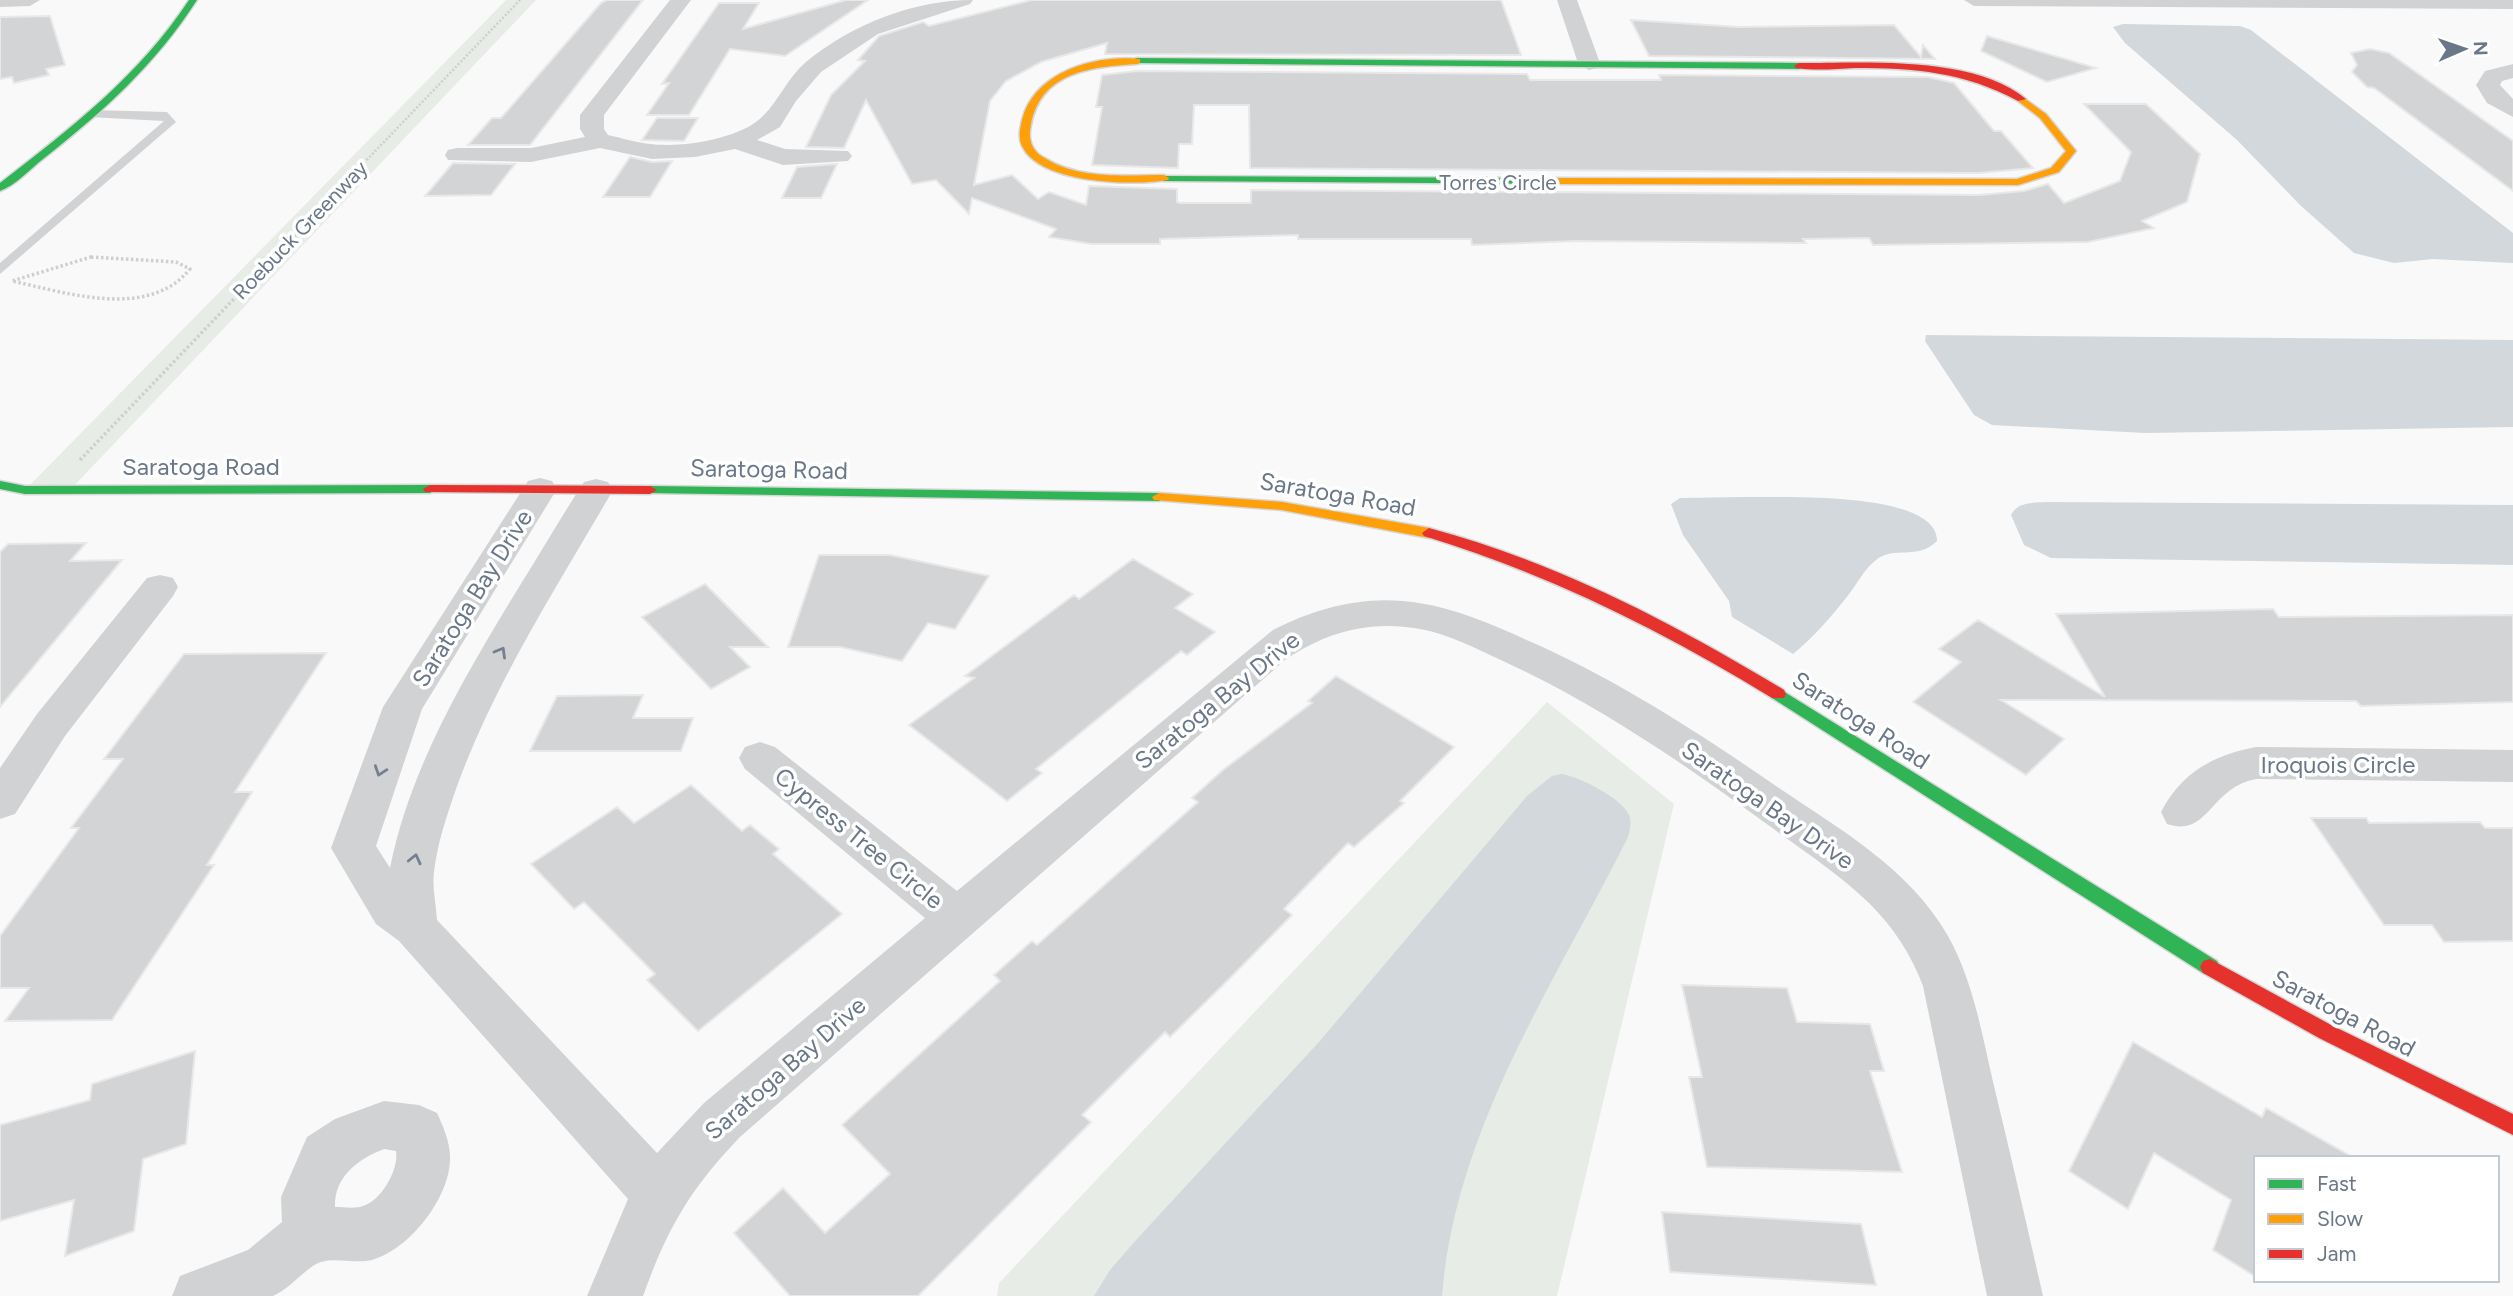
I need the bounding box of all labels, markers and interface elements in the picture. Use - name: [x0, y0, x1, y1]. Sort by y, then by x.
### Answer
- north arrow: [2429, 14, 2499, 84]
- text: N: [2469, 41, 2492, 56]
- street label: Roebuck Greenway: [227, 156, 373, 304]
- street label: Torres Circle: [1439, 170, 1557, 195]
- street label: Saratoga Road: [122, 452, 280, 481]
- street label: Saratoga Road: [690, 453, 848, 485]
- street label: Saratoga Road: [1258, 466, 1418, 522]
- street label: Saratoga Bay Drive: [406, 504, 538, 692]
- street label: Saratoga Bay Drive: [1129, 625, 1305, 775]
- one-way arrow: [493, 646, 506, 659]
- street label: Saratoga Road: [1787, 665, 1935, 775]
- street label: Saratoga Bay Drive: [1676, 735, 1860, 875]
- street label: Iroquois Circle: [2261, 750, 2415, 779]
- street label: Cypress Tree Circle: [769, 761, 949, 915]
- one-way arrow: [374, 764, 388, 777]
- one-way arrow: [407, 853, 421, 865]
- street label: Saratoga Road: [2268, 963, 2420, 1063]
- street label: Saratoga Bay Drive: [699, 990, 871, 1146]
- legend: [2254, 1156, 2499, 1282]
- text: Fast: [2317, 1171, 2357, 1196]
- text: Slow: [2317, 1206, 2363, 1231]
- text: Jam: [2317, 1241, 2356, 1266]

